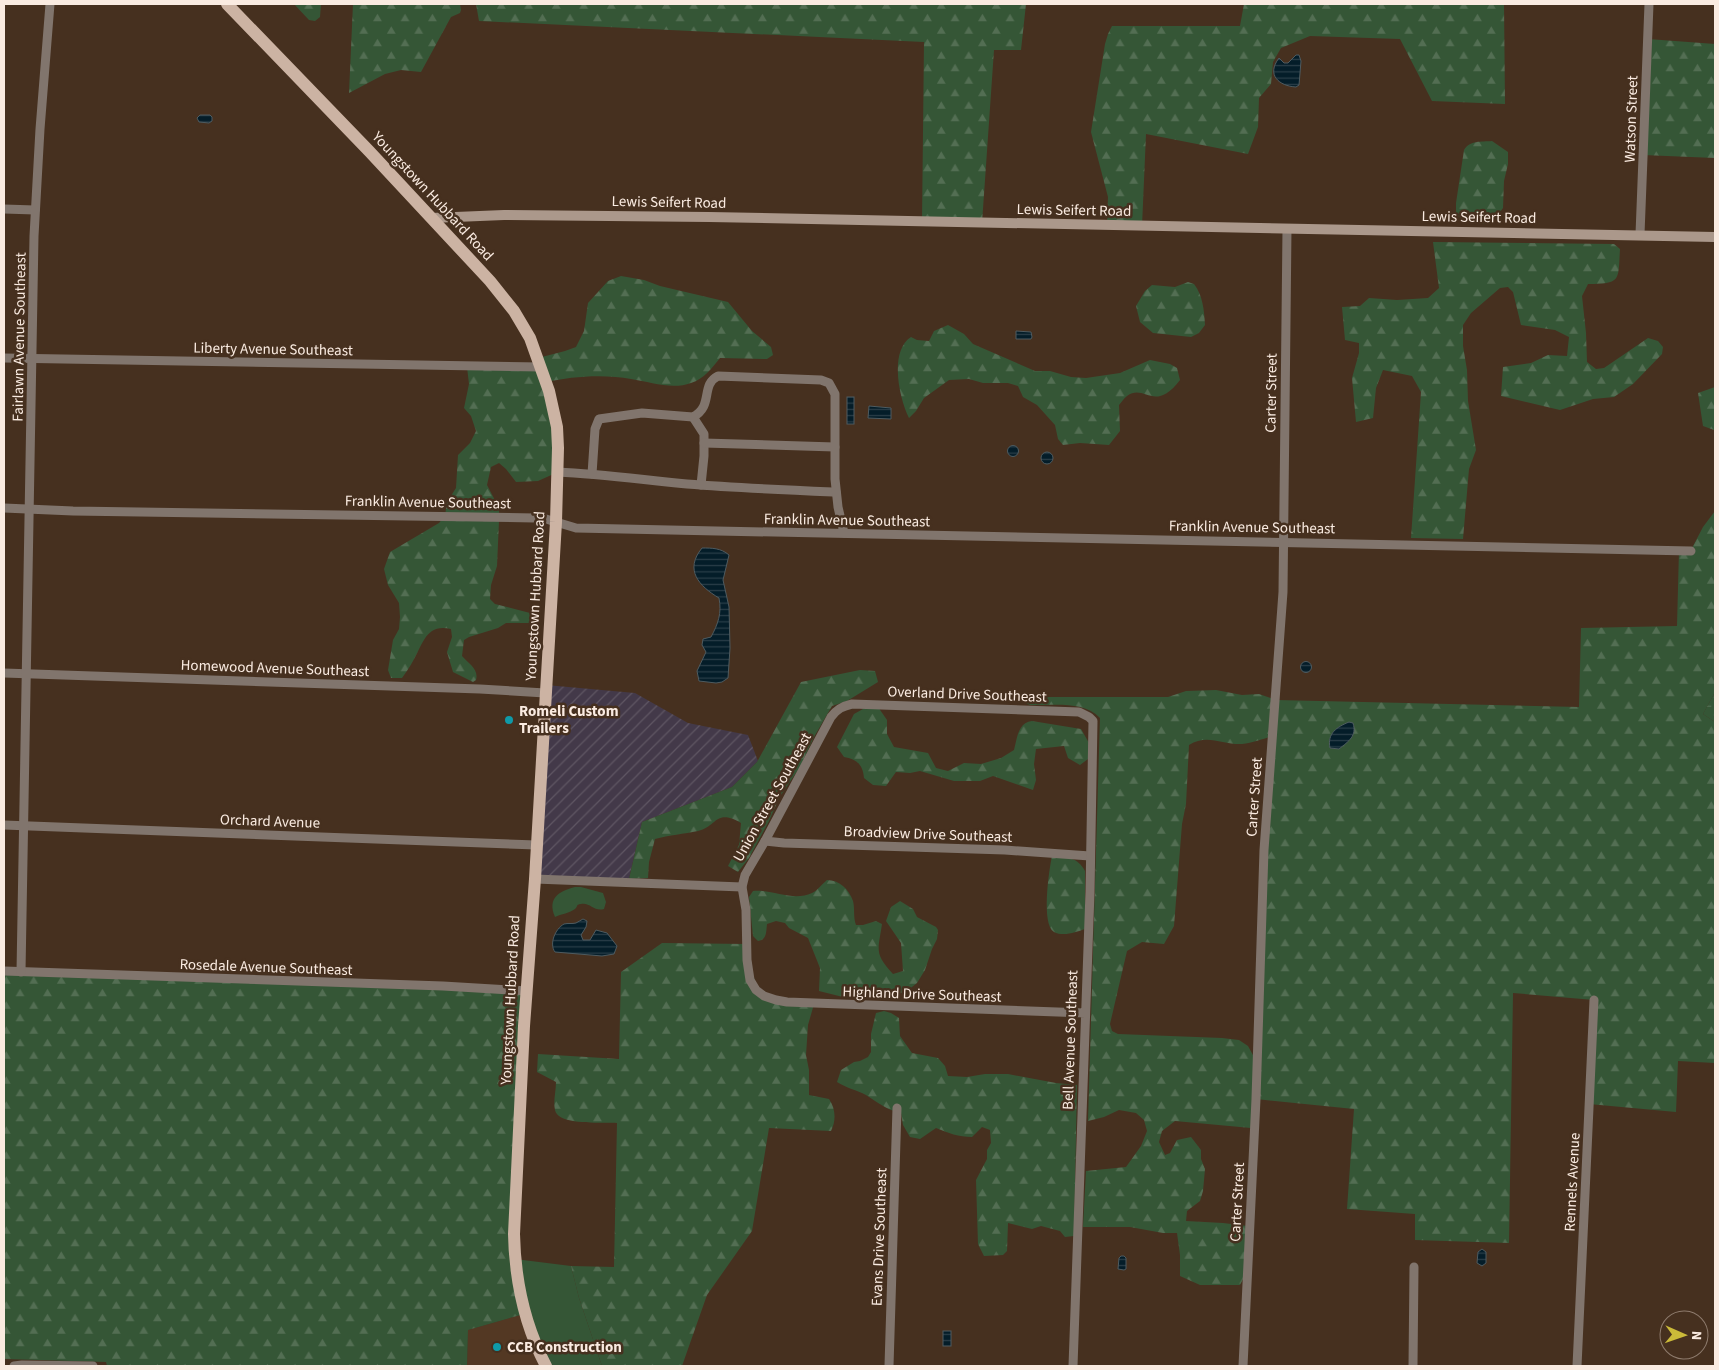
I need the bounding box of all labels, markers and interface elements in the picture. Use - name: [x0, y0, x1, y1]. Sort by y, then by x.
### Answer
- street label: Watson Street: [1619, 75, 1644, 163]
- street label: Youngstown Hubbard Road: [366, 126, 498, 266]
- street label: Lewis Seifert Road: [611, 191, 727, 214]
- street label: Lewis Seifert Road: [1016, 199, 1132, 222]
- street label: Lewis Seifert Road: [1421, 206, 1537, 229]
- street label: Fairlawn Avenue Southeast: [8, 252, 31, 422]
- street label: Liberty Avenue Southeast: [193, 338, 353, 361]
- street label: Carter Street: [1260, 353, 1283, 433]
- street label: Franklin Avenue Southeast: [345, 491, 511, 514]
- street label: Franklin Avenue Southeast: [764, 509, 930, 532]
- street label: Youngstown Hubbard Road: [521, 511, 550, 682]
- street label: Franklin Avenue Southeast: [1169, 516, 1335, 539]
- street label: Homewood Avenue Southeast: [180, 655, 370, 682]
- street label: Overland Drive Southeast: [887, 681, 1047, 708]
- place label: Romeli Custom Trailers: [519, 701, 619, 739]
- marker: Romeli Custom Trailers: [503, 714, 515, 726]
- street label: Union Street Southeast: [728, 729, 817, 866]
- street label: Carter Street: [1241, 757, 1268, 837]
- street label: Orchard Avenue: [220, 809, 320, 834]
- street label: Broadview Drive Southeast: [843, 821, 1013, 848]
- street label: Youngstown Hubbard Road: [496, 915, 525, 1086]
- street label: Rosedale Avenue Southeast: [179, 954, 353, 981]
- street label: Bell Avenue Southeast: [1058, 970, 1083, 1110]
- street label: Highland Drive Southeast: [842, 981, 1002, 1008]
- street label: Rennels Avenue: [1559, 1132, 1586, 1232]
- street label: Carter Street: [1225, 1162, 1250, 1242]
- street label: Evans Drive Southeast: [867, 1167, 892, 1307]
- north arrow: [1659, 1310, 1709, 1360]
- text: N: [1686, 1330, 1706, 1340]
- place label: CCB Construction: [507, 1337, 622, 1358]
- marker: CCB Construction: [491, 1341, 503, 1353]

